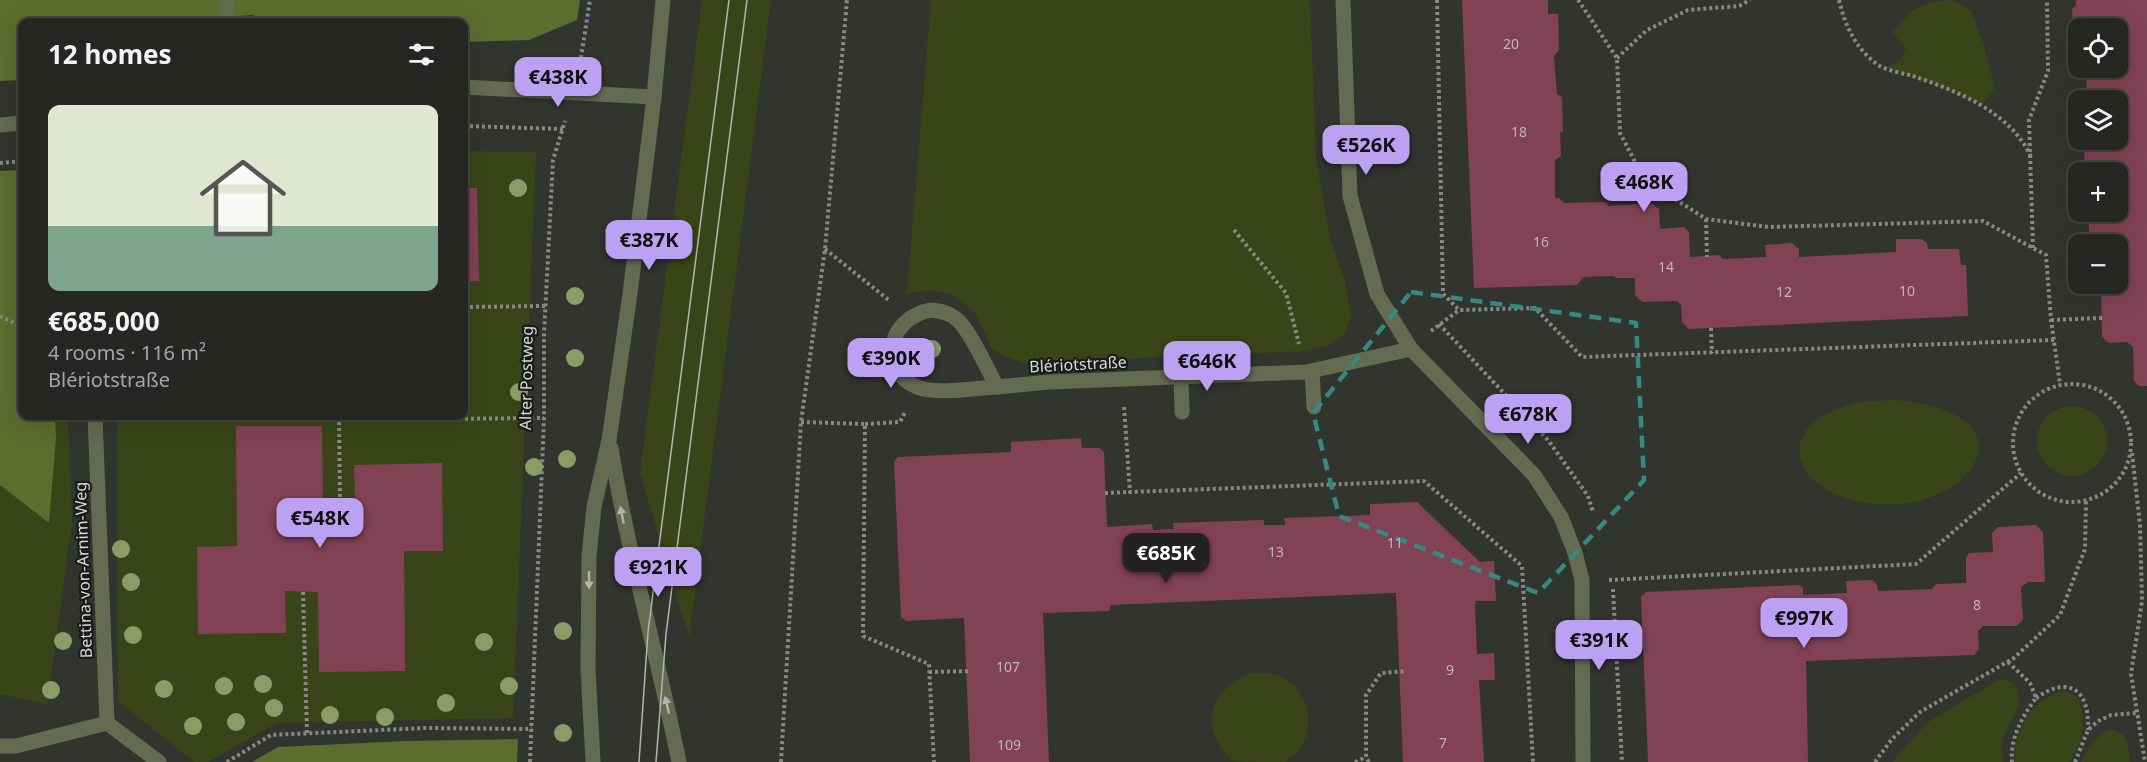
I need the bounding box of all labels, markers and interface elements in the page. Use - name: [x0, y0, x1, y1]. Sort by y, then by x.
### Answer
- map controls: [2068, 18, 2128, 294]
- button: locate: [2068, 18, 2128, 78]
- house number: 20: [1503, 34, 1519, 53]
- text: 12 homes: [48, 36, 172, 72]
- icon: filters: [405, 38, 438, 71]
- pin: €438K: [516, 57, 600, 108]
- text: €438K: [528, 63, 588, 90]
- button: layers: [2068, 90, 2128, 150]
- house number: 18: [1511, 122, 1527, 141]
- pin: €526K: [1324, 125, 1408, 176]
- text: €526K: [1336, 131, 1396, 158]
- icon: home: [189, 144, 297, 252]
- pin: €468K: [1602, 162, 1686, 213]
- button: +: [2068, 162, 2128, 222]
- text: €468K: [1614, 168, 1674, 195]
- pin: €387K: [607, 220, 691, 271]
- text: €387K: [619, 226, 679, 253]
- house number: 16: [1533, 232, 1549, 251]
- button: −: [2068, 234, 2128, 294]
- house number: 14: [1658, 257, 1674, 276]
- house number: 10: [1899, 281, 1915, 300]
- house number: 12: [1776, 282, 1792, 301]
- text: €685,000: [48, 303, 160, 339]
- street label: Alter Postweg: [514, 326, 538, 430]
- pin: €390K: [849, 338, 933, 389]
- text: 4 rooms · 116 m²: [48, 339, 206, 366]
- pin: €646K: [1165, 341, 1249, 392]
- text: €390K: [861, 344, 921, 371]
- text: €646K: [1177, 347, 1237, 374]
- street label: Blériotstraße: [1029, 350, 1127, 378]
- text: Blériotstraße: [48, 366, 170, 393]
- pin: €678K: [1486, 394, 1570, 445]
- text: €678K: [1498, 400, 1558, 427]
- street label: Bettina-von-Arnim-Weg: [69, 481, 97, 659]
- pin: €548K: [278, 498, 362, 549]
- text: €548K: [290, 504, 350, 531]
- one-way arrow: [617, 505, 626, 524]
- pin: €685K: [1124, 533, 1208, 584]
- house number: 11: [1387, 533, 1403, 552]
- text: €685K: [1136, 539, 1196, 566]
- house number: 13: [1268, 542, 1284, 561]
- pin: €921K: [616, 547, 700, 598]
- text: €921K: [628, 553, 688, 580]
- one-way arrow: [584, 571, 594, 590]
- house number: 8: [1973, 595, 1981, 614]
- pin: €997K: [1762, 598, 1846, 649]
- text: €997K: [1774, 604, 1834, 631]
- pin: €391K: [1557, 620, 1641, 671]
- text: €391K: [1569, 626, 1629, 653]
- house number: 107: [996, 657, 1020, 676]
- house number: 9: [1446, 660, 1454, 679]
- one-way arrow: [661, 696, 671, 714]
- house number: 7: [1439, 733, 1447, 752]
- house number: 109: [997, 735, 1021, 754]

